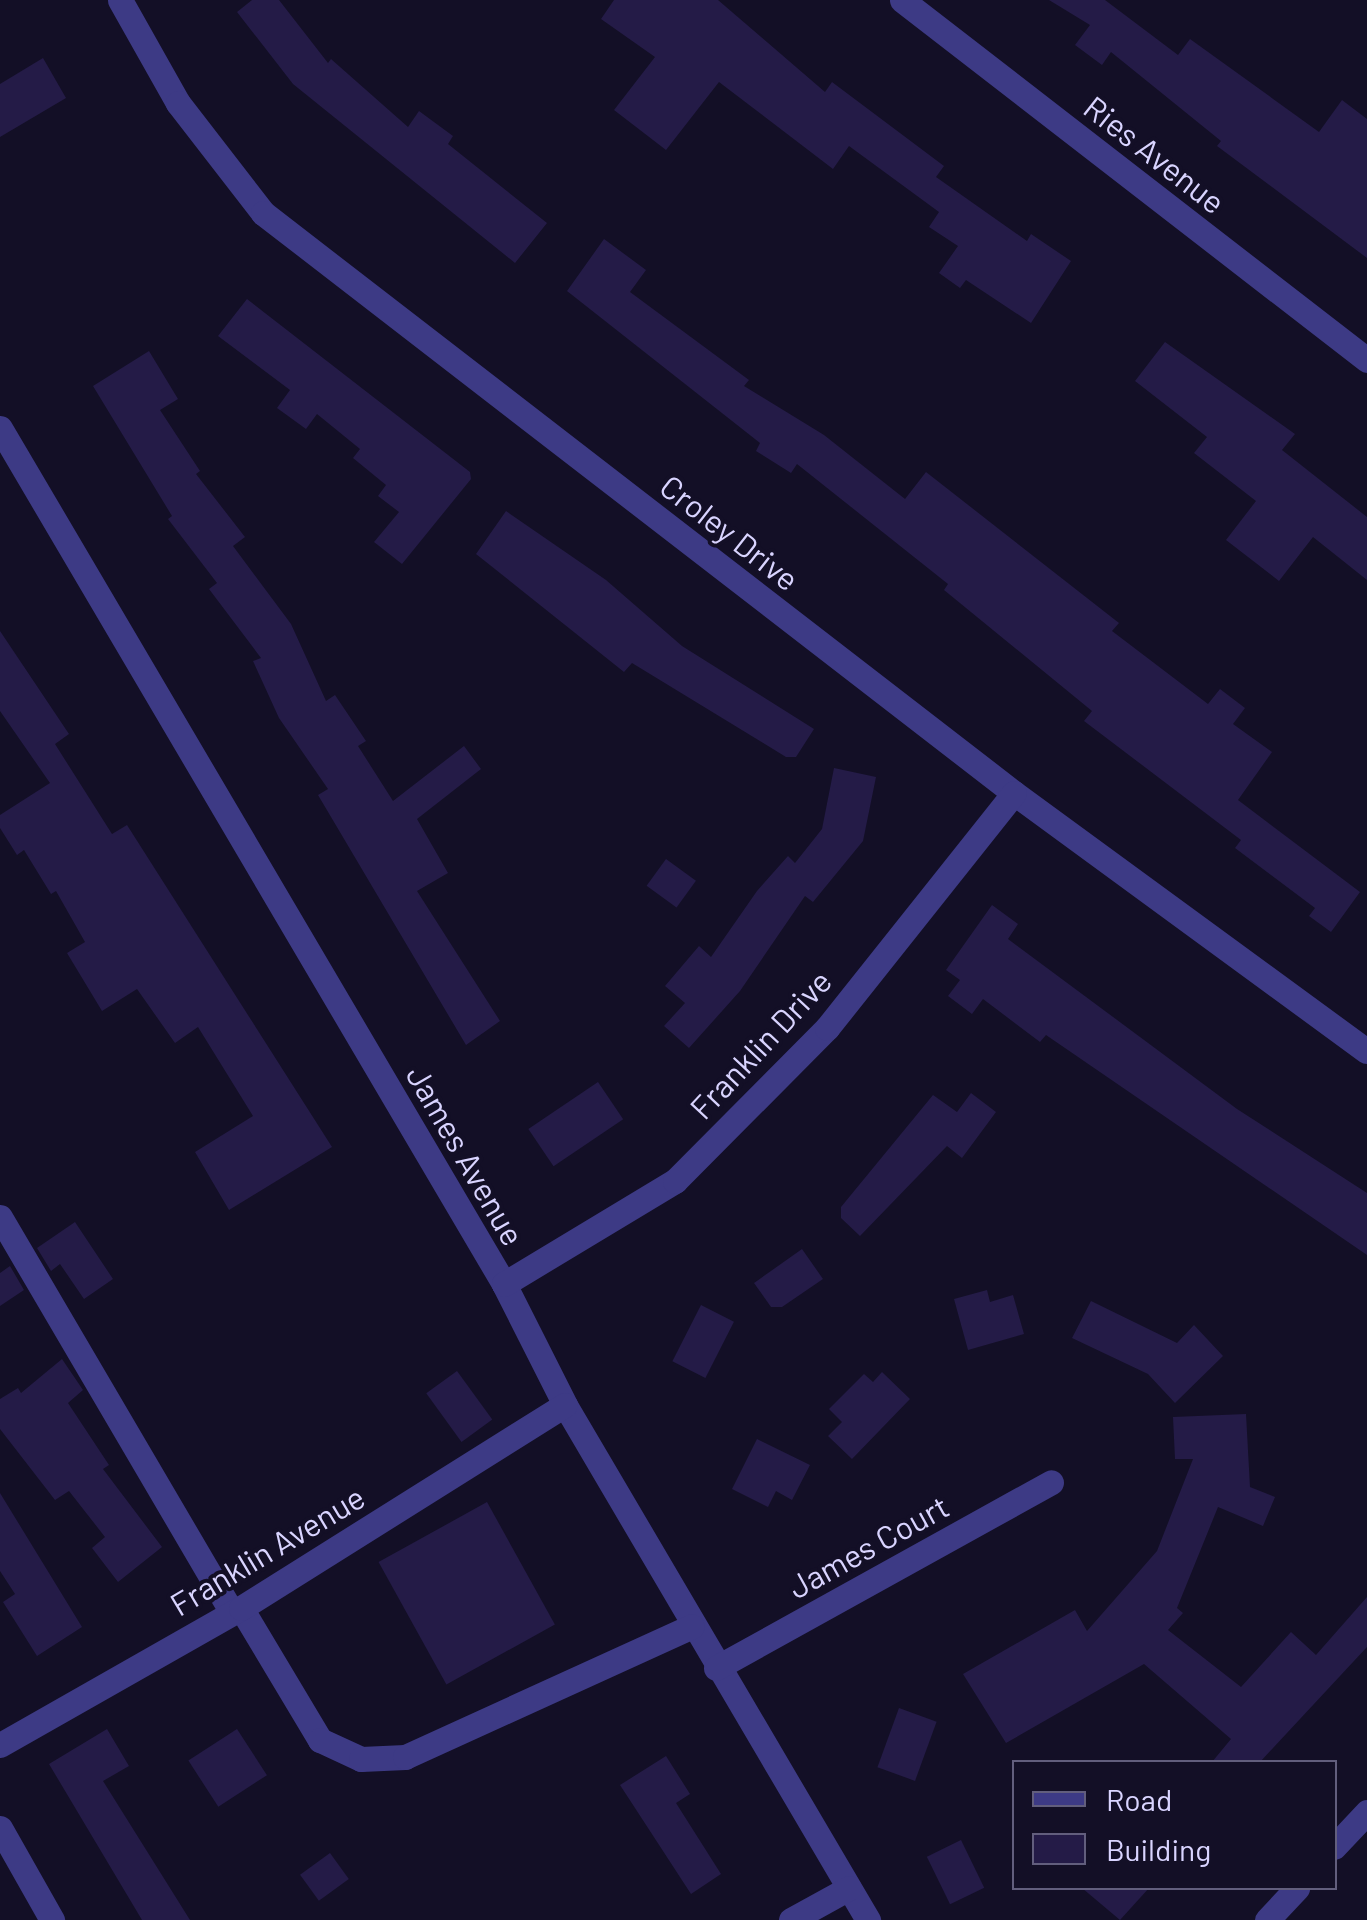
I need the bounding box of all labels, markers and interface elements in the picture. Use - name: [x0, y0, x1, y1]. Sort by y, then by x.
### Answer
- street label: Ries Avenue: [1077, 87, 1233, 221]
- street label: Croley Drive: [653, 466, 807, 598]
- street label: Franklin Drive: [681, 962, 839, 1126]
- street label: James Avenue: [399, 1058, 533, 1252]
- street label: Franklin Avenue: [163, 1477, 371, 1623]
- street label: James Court: [781, 1486, 955, 1606]
- legend: [1012, 1760, 1337, 1890]
- text: Road: [1106, 1781, 1172, 1817]
- text: Building: [1106, 1831, 1211, 1867]

